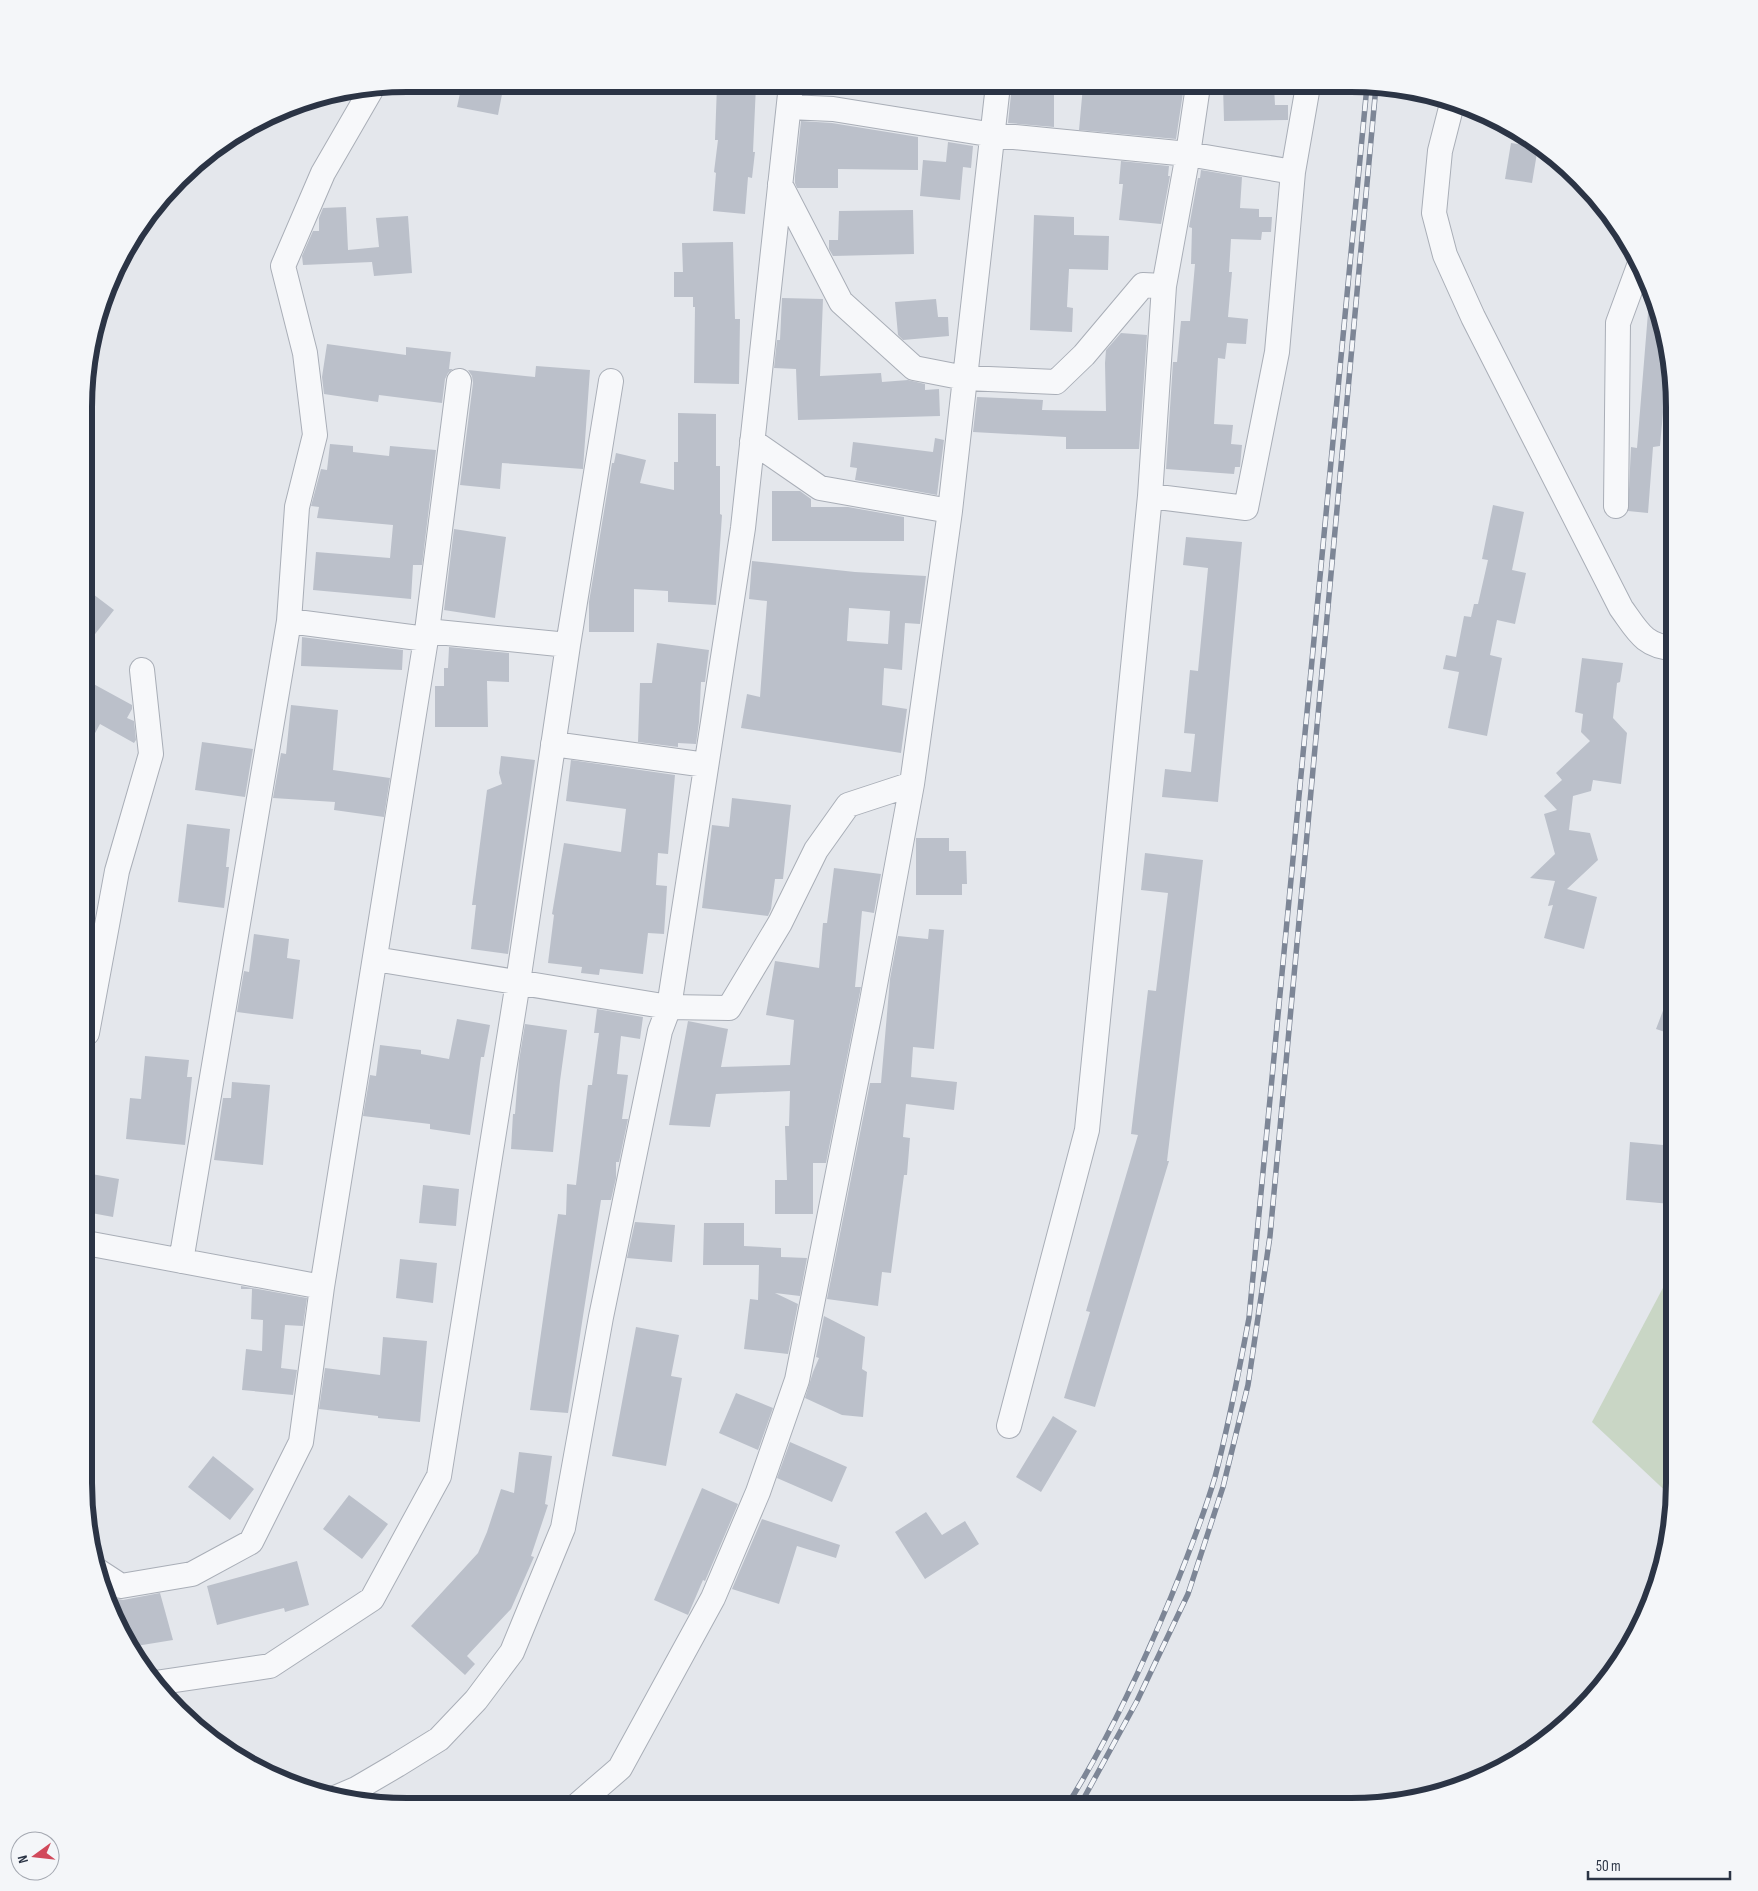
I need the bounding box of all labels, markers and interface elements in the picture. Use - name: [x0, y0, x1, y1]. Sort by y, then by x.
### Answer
- north arrow: [10, 1831, 60, 1881]
- scale bar: [1588, 1848, 1730, 1880]
- text: N: [14, 1853, 32, 1865]
- text: 50 m: [1596, 1857, 1621, 1876]

